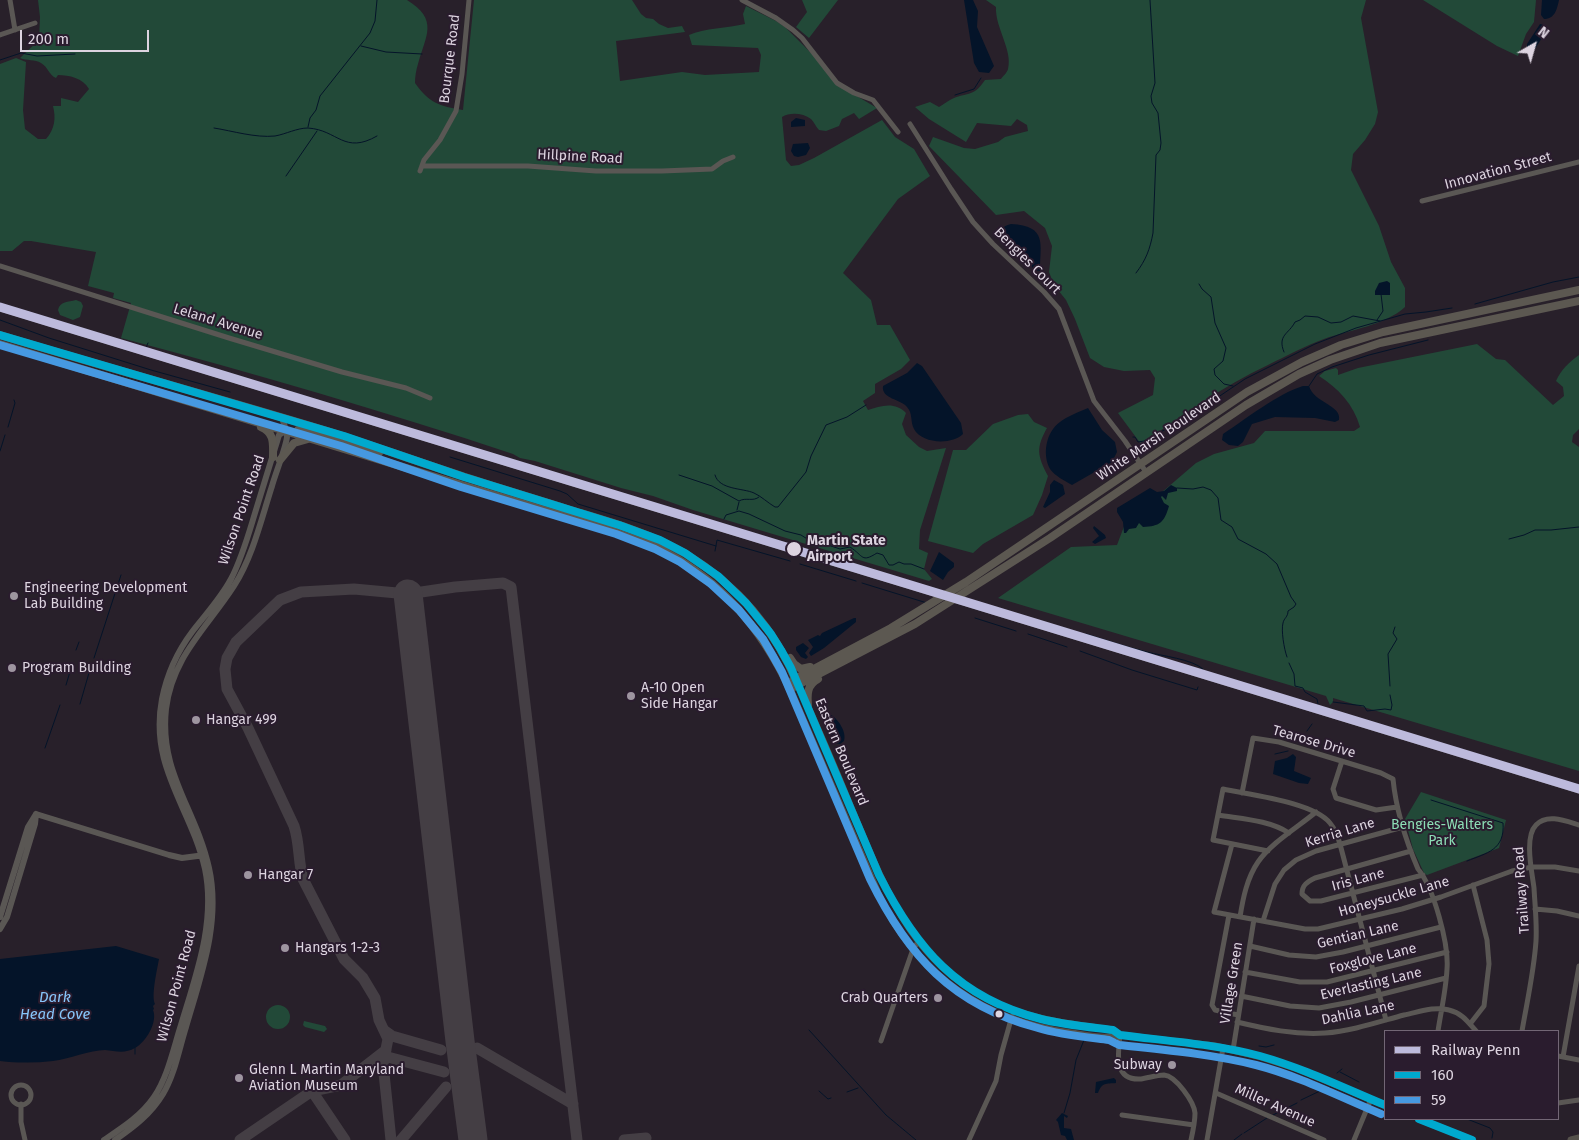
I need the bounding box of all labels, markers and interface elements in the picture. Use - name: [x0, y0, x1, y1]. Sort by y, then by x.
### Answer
- street label: Bourque Road: [436, 13, 464, 105]
- scale bar: [22, 20, 151, 52]
- north arrow: [1509, 20, 1559, 70]
- text: N: [1535, 23, 1552, 42]
- text: 200 m: [28, 30, 69, 48]
- street label: Hillpine Road: [537, 146, 623, 168]
- street label: Innovation Street: [1443, 149, 1553, 193]
- street label: Bengies Court: [990, 224, 1064, 298]
- street label: Leland Avenue: [171, 300, 265, 344]
- street label: White Marsh Boulevard: [1094, 389, 1224, 485]
- street label: Wilson Point Road: [215, 453, 269, 567]
- place label: Martin State Airport: [807, 533, 886, 566]
- marker: Martin State Airport: [785, 540, 803, 558]
- place label: Engineering Development Lab Building: [24, 580, 187, 612]
- marker: Engineering Development Lab Building: [8, 590, 20, 602]
- place label: Program Building: [22, 660, 131, 676]
- marker: Program Building: [6, 662, 18, 674]
- place label: A-10 Open Side Hangar: [641, 680, 718, 712]
- marker: A-10 Open Side Hangar: [625, 690, 637, 702]
- street label: Eastern Boulevard: [811, 696, 871, 808]
- place label: Hangar 499: [206, 712, 277, 728]
- marker: Hangar 499: [190, 714, 202, 726]
- street label: Tearose Drive: [1271, 722, 1357, 762]
- street label: Kerria Lane: [1303, 814, 1377, 852]
- park label: Bengies-Walters Park: [1391, 817, 1493, 850]
- street label: Trailway Road: [1511, 846, 1533, 934]
- street label: Iris Lane: [1330, 865, 1386, 895]
- place label: Hangar 7: [258, 867, 313, 883]
- marker: Hangar 7: [242, 869, 254, 881]
- street label: Honeysuckle Lane: [1337, 873, 1451, 921]
- street label: Gentian Lane: [1315, 917, 1401, 953]
- street label: Wilson Point Road: [154, 928, 200, 1044]
- place label: Hangars 1-2-3: [295, 940, 380, 956]
- street label: Foxglove Lane: [1328, 940, 1418, 978]
- street label: Village Green: [1217, 941, 1247, 1025]
- marker: Hangars 1-2-3: [279, 942, 291, 954]
- street label: Everlasting Lane: [1319, 964, 1423, 1004]
- water label: Dark Head Cove: [20, 989, 90, 1024]
- place label: Crab Quarters: [841, 990, 928, 1006]
- marker: Crab Quarters: [932, 992, 944, 1004]
- street label: Dahlia Lane: [1320, 997, 1396, 1029]
- unlabelled marker: [994, 1009, 1004, 1019]
- legend: [1384, 1030, 1559, 1120]
- text: Railway Penn: [1431, 1041, 1521, 1059]
- place label: Subway: [1114, 1057, 1162, 1073]
- marker: Subway: [1166, 1059, 1178, 1071]
- place label: Glenn L Martin Maryland Aviation Museum: [249, 1062, 404, 1094]
- text: 160: [1431, 1066, 1454, 1084]
- marker: Glenn L Martin Maryland Aviation Museum: [233, 1072, 245, 1084]
- street label: Miller Avenue: [1232, 1081, 1318, 1131]
- text: 59: [1431, 1091, 1446, 1109]

